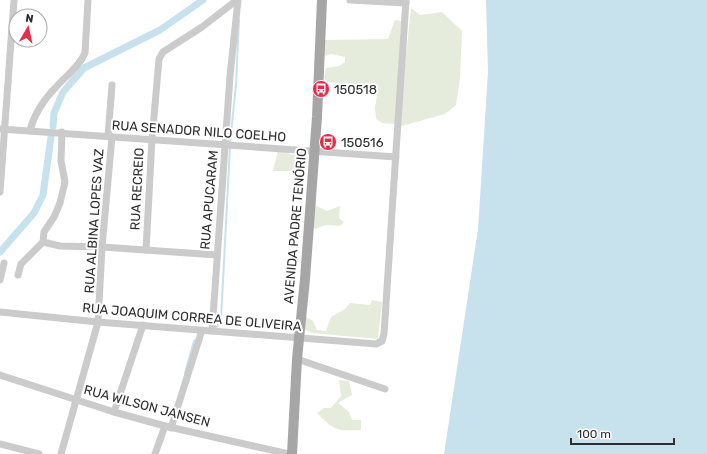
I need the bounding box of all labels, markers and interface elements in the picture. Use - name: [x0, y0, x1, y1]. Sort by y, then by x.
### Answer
- north arrow: [8, 8, 48, 48]
- text: N: [25, 12, 34, 26]
- bus stop icon: 150518: [311, 79, 331, 99]
- place label: 150518: [334, 82, 377, 97]
- street label: RUA SENADOR NILO COELHO: [111, 117, 287, 145]
- bus stop icon: 150516: [318, 132, 338, 152]
- place label: 150516: [341, 135, 384, 150]
- street label: RUA RECREIO: [127, 147, 147, 231]
- street label: AVENIDA PADRE TENÓRIO: [281, 147, 309, 304]
- street label: RUA ALBINA LOPES VAZ: [81, 148, 107, 294]
- street label: RUA APUCARAM: [197, 150, 221, 250]
- street label: RUA JOAQUIM CORREA DE OLIVEIRA: [82, 300, 303, 334]
- street label: RUA WILSON JANSEN: [82, 382, 212, 430]
- scale bar: [571, 420, 674, 446]
- text: 100 m: [577, 427, 611, 441]

